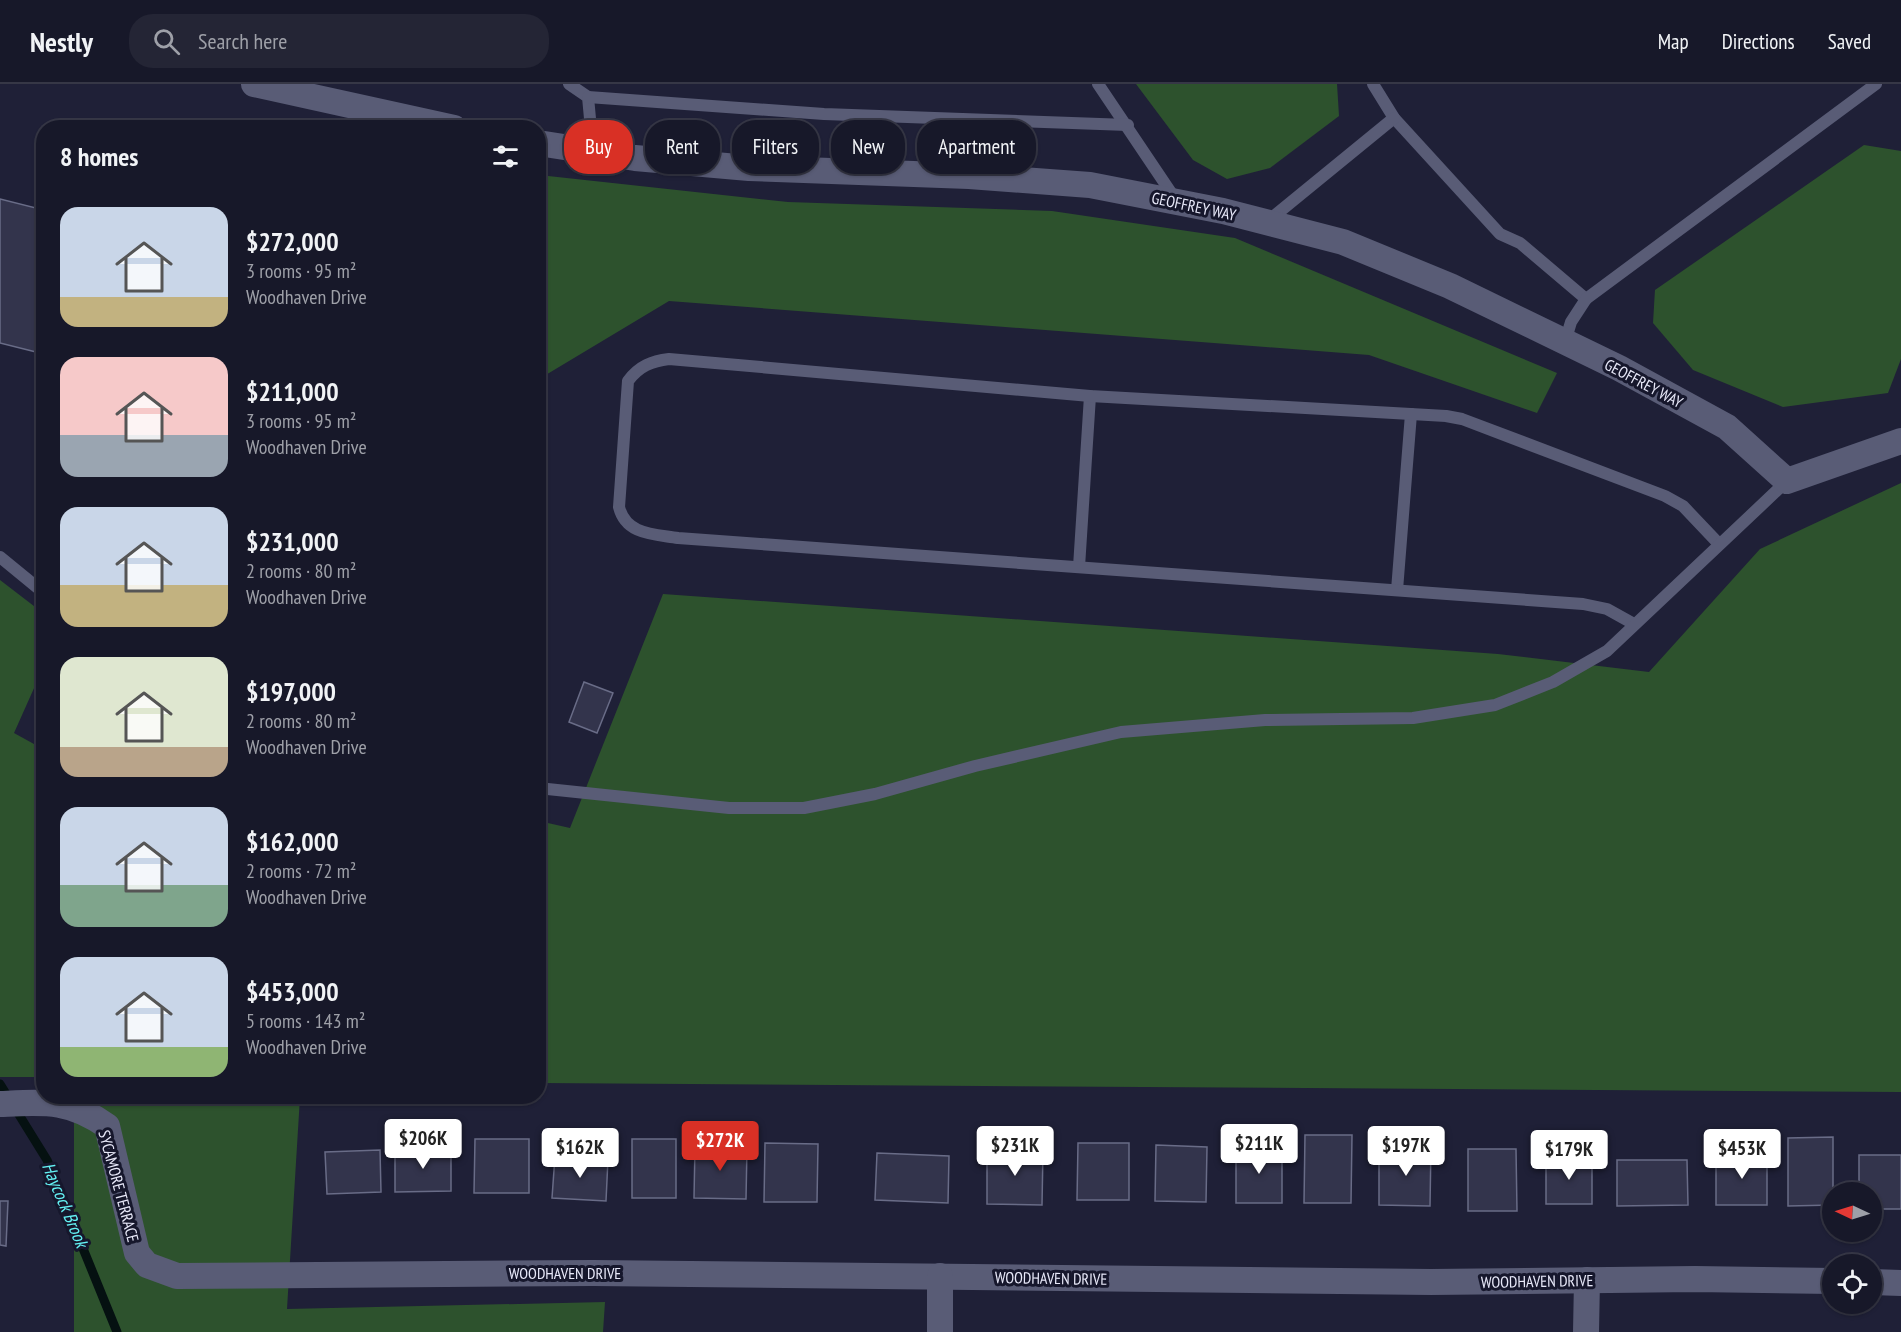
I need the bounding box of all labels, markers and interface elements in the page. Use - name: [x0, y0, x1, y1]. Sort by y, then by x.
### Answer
- search box: [129, 14, 549, 68]
- text: Nestly: [30, 23, 93, 60]
- icon: search: [150, 25, 183, 58]
- text: Search here: [198, 27, 287, 55]
- text: Map: [1658, 28, 1689, 55]
- text: Directions: [1722, 28, 1795, 55]
- text: Saved: [1828, 28, 1871, 55]
- chip: Buy: [564, 120, 633, 174]
- chip: Rent: [645, 120, 720, 174]
- chip: Filters: [732, 120, 819, 174]
- chip: New: [831, 120, 905, 174]
- chip: Apartment: [917, 120, 1036, 174]
- text: 8 homes: [60, 140, 138, 173]
- icon: filters: [489, 140, 522, 173]
- street label: GEOFFREY WAY: [1150, 187, 1239, 225]
- text: $272,000: [246, 225, 339, 258]
- icon: home: [108, 231, 180, 303]
- text: 3 rooms · 95 m²: [246, 258, 356, 284]
- text: Woodhaven Drive: [246, 284, 367, 310]
- street label: GEOFFREY WAY: [1601, 354, 1687, 412]
- text: $211,000: [246, 375, 339, 408]
- icon: home: [108, 381, 180, 453]
- text: 3 rooms · 95 m²: [246, 408, 356, 434]
- text: Woodhaven Drive: [246, 434, 367, 460]
- text: $231,000: [246, 525, 339, 558]
- icon: home: [108, 531, 180, 603]
- text: 2 rooms · 80 m²: [246, 558, 356, 584]
- text: Woodhaven Drive: [246, 584, 367, 610]
- text: $197,000: [246, 675, 336, 708]
- icon: home: [108, 681, 180, 753]
- text: 2 rooms · 80 m²: [246, 708, 356, 734]
- text: Woodhaven Drive: [246, 734, 367, 760]
- text: $162,000: [246, 825, 339, 858]
- icon: home: [108, 831, 180, 903]
- text: 2 rooms · 72 m²: [246, 858, 356, 884]
- text: Woodhaven Drive: [246, 884, 367, 910]
- text: $453,000: [246, 975, 339, 1008]
- icon: home: [108, 981, 180, 1053]
- text: 5 rooms · 143 m²: [246, 1008, 365, 1034]
- text: Woodhaven Drive: [246, 1034, 367, 1060]
- pin: $206K: [381, 1119, 465, 1170]
- pin: $272K: [678, 1121, 762, 1172]
- pin: $211K: [1217, 1124, 1301, 1175]
- text: $206K: [399, 1125, 447, 1151]
- pin: $231K: [973, 1126, 1057, 1177]
- pin: $197K: [1364, 1126, 1448, 1177]
- text: $272K: [696, 1127, 744, 1153]
- street label: SYCAMORE TERRACE: [94, 1128, 144, 1244]
- pin: $162K: [538, 1128, 622, 1179]
- pin: $453K: [1700, 1129, 1784, 1180]
- text: $211K: [1235, 1130, 1283, 1156]
- pin: $179K: [1527, 1130, 1611, 1181]
- text: $231K: [991, 1132, 1039, 1158]
- text: $197K: [1382, 1132, 1430, 1158]
- text: $162K: [556, 1134, 604, 1160]
- text: $453K: [1718, 1135, 1766, 1161]
- text: $179K: [1545, 1136, 1593, 1162]
- water label: Haycock Brook: [37, 1159, 94, 1253]
- north arrow: [1822, 1182, 1882, 1242]
- map controls: [1822, 1182, 1882, 1314]
- button: locate: [1822, 1254, 1882, 1314]
- street label: WOODHAVEN DRIVE: [509, 1263, 621, 1283]
- street label: WOODHAVEN DRIVE: [995, 1267, 1107, 1289]
- street label: WOODHAVEN DRIVE: [1481, 1270, 1593, 1292]

